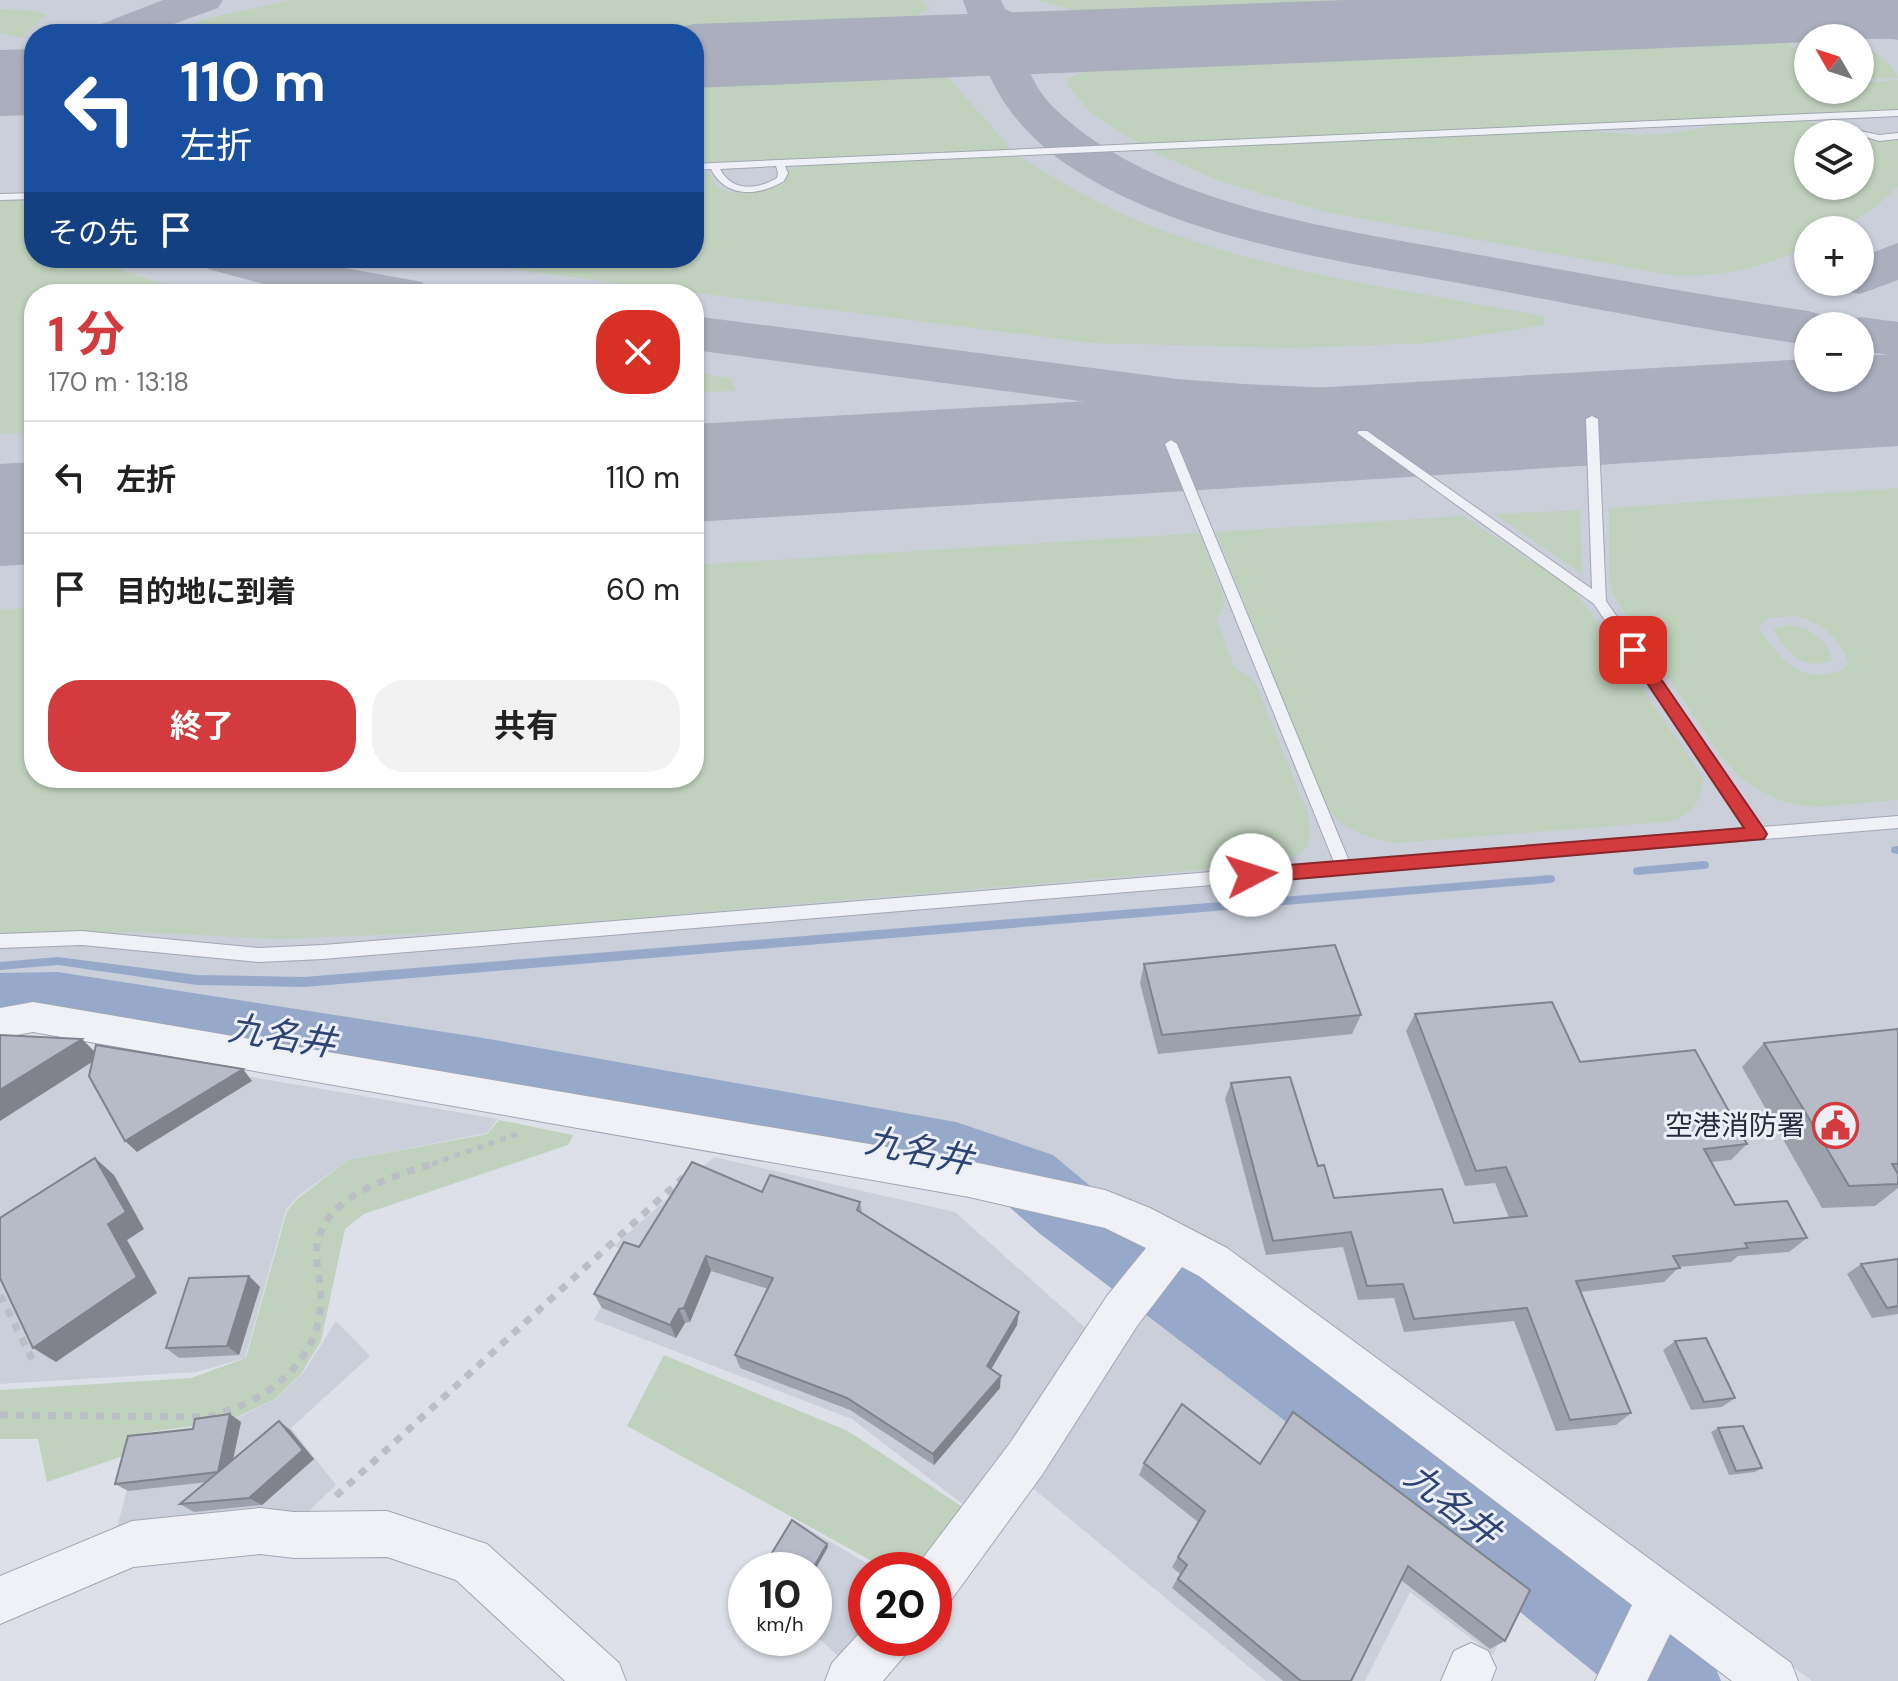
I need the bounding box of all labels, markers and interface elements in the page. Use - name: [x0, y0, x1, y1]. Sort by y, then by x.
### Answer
- north arrow: [1794, 24, 1874, 104]
- map controls: [1794, 24, 1874, 392]
- text: 110 m: [180, 45, 326, 118]
- icon: left: [48, 56, 152, 160]
- button: layers: [1794, 120, 1874, 200]
- text: 左折: [180, 122, 252, 169]
- icon: arrive: [154, 208, 198, 252]
- text: その先: [48, 213, 138, 252]
- button: +: [1794, 216, 1874, 296]
- text: 1 分: [48, 303, 125, 366]
- button: close: [596, 310, 680, 394]
- button: −: [1794, 312, 1874, 392]
- text: 170 m · 13:18: [48, 365, 189, 399]
- icon: left: [48, 455, 92, 499]
- text: 110 m: [606, 458, 680, 497]
- text: 左折: [116, 460, 176, 499]
- icon: arrive: [48, 567, 92, 611]
- text: 60 m: [606, 570, 680, 609]
- text: 目的地に到着: [116, 572, 296, 611]
- pin: [1599, 616, 1667, 684]
- icon: arrive: [1611, 628, 1655, 672]
- button: 終了: [48, 680, 356, 772]
- button: 共有: [372, 680, 680, 772]
- position arrow: [1209, 833, 1293, 917]
- water label: 九名井: [225, 1004, 342, 1068]
- public building icon: 空港消防署: [1812, 1101, 1860, 1149]
- place label: 空港消防署: [1665, 1107, 1805, 1144]
- water label: 九名井: [861, 1116, 980, 1185]
- water label: 九名井: [1396, 1453, 1512, 1558]
- speed limit sign: 20: [848, 1552, 952, 1656]
- text: 10: [759, 1568, 801, 1620]
- text: km/h: [756, 1611, 804, 1637]

